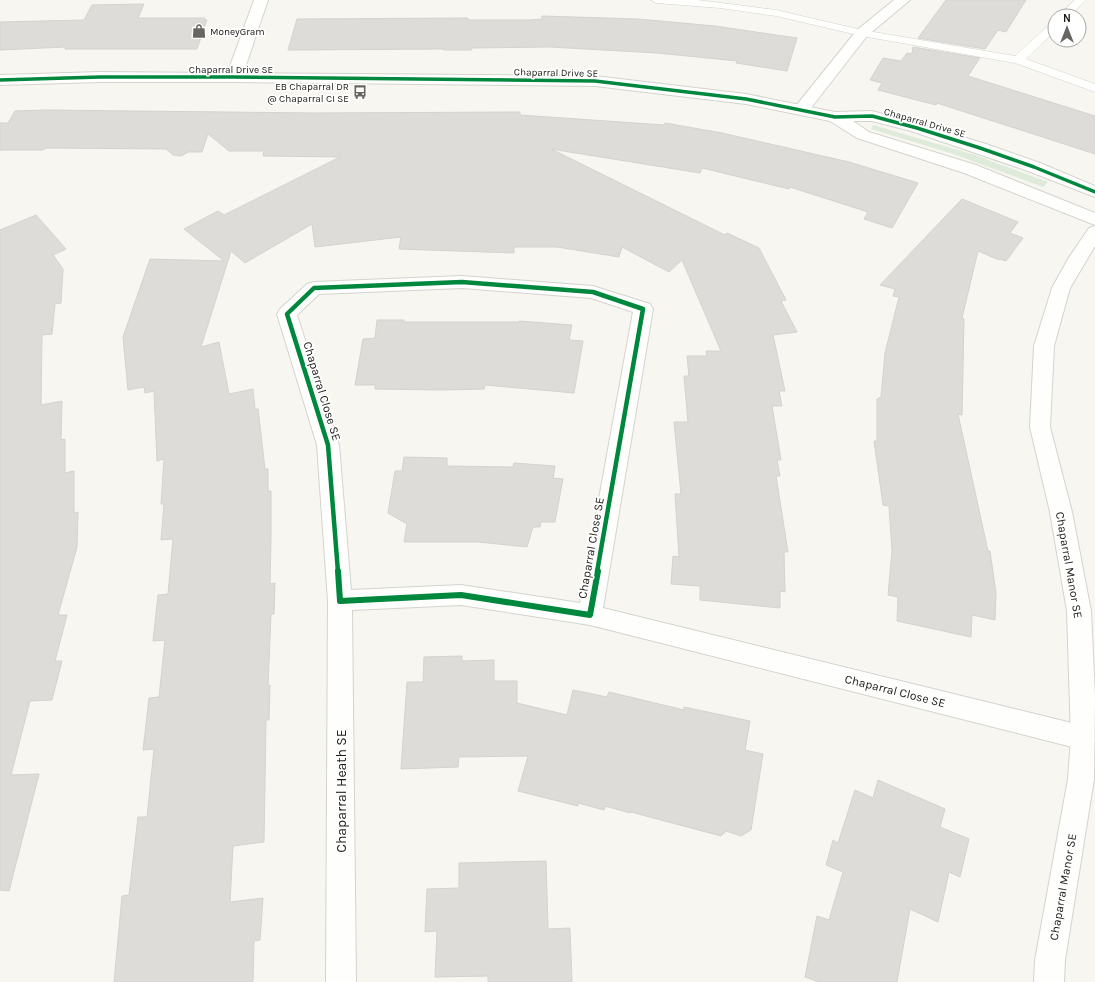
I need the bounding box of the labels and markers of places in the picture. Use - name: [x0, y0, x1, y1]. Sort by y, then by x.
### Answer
- shop icon: MoneyGram: [191, 23, 207, 39]
- place label: MoneyGram: [210, 26, 265, 38]
- place label: EB Chaparral DR @ Chaparral CI SE: [267, 81, 349, 105]
- bus stop icon: EB Chaparral DR @ Chaparral CI SE: [352, 84, 368, 100]

